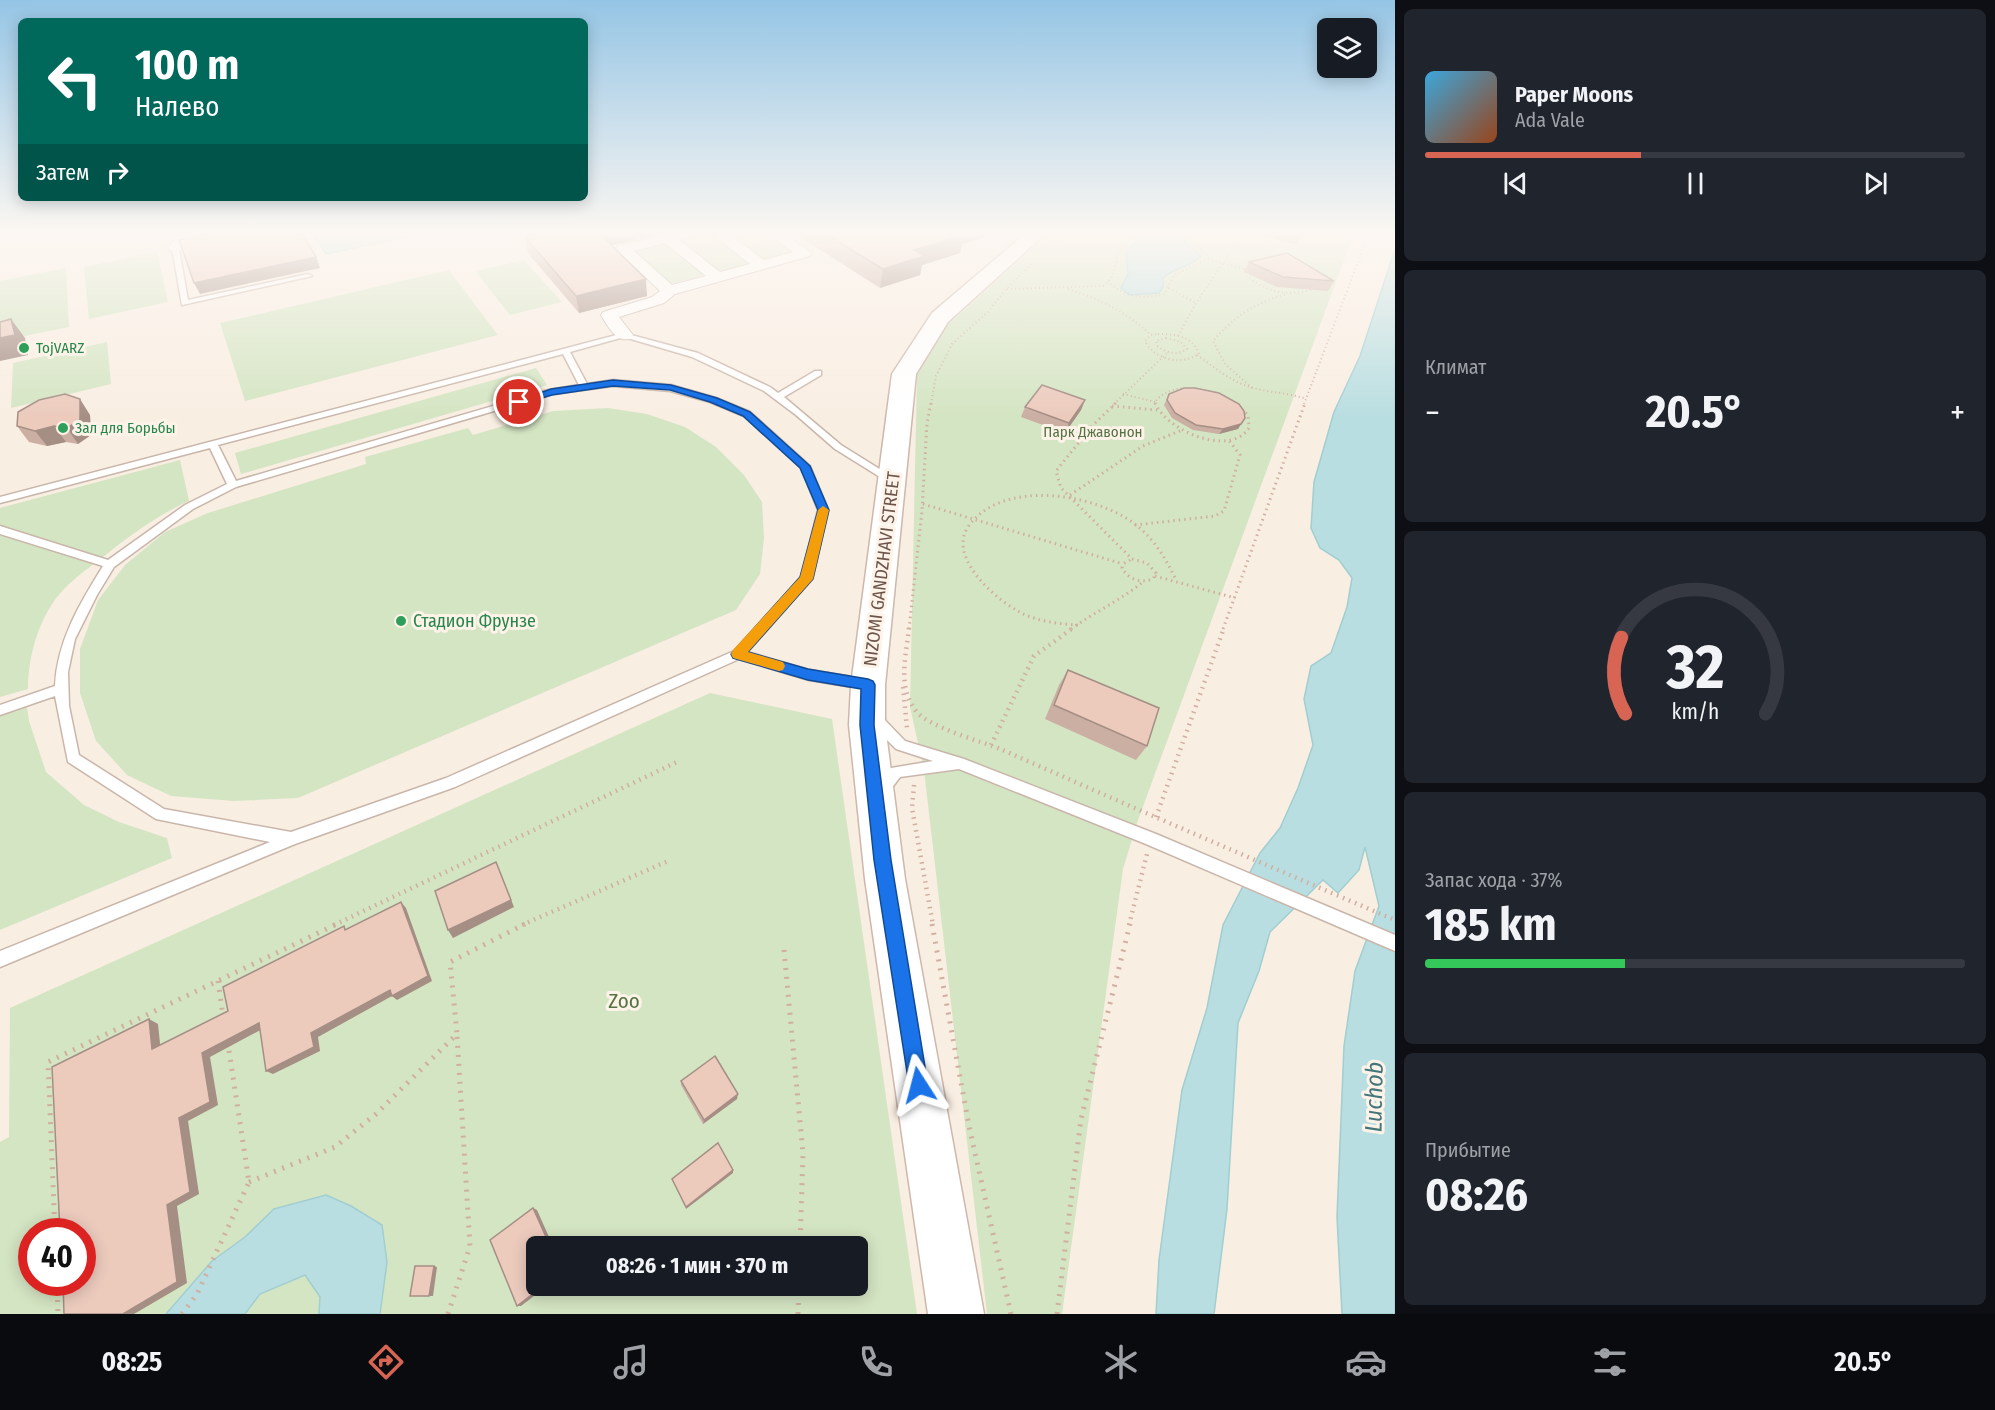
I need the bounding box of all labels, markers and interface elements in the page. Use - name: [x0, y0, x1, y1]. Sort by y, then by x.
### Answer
- map controls: [1317, 18, 1377, 78]
- button: layers: [1317, 18, 1377, 78]
- text: 100 m: [135, 40, 239, 90]
- icon: left: [36, 42, 114, 120]
- text: Paper Moons: [1515, 81, 1633, 108]
- text: Налево: [135, 91, 219, 123]
- text: Ada Vale: [1515, 108, 1585, 132]
- icon: right: [101, 156, 134, 189]
- text: Затем: [36, 159, 89, 186]
- icon: previous: [1499, 167, 1532, 200]
- icon: pause: [1679, 167, 1712, 200]
- icon: next: [1859, 167, 1892, 200]
- place label: TojVARZ: [36, 339, 84, 357]
- marker: TojVARZ: [17, 341, 31, 355]
- text: Климат: [1425, 355, 1486, 379]
- pin: [493, 376, 544, 427]
- icon: arrive: [502, 385, 535, 418]
- text: 20.5°: [1645, 385, 1744, 439]
- text: −: [1425, 393, 1440, 433]
- text: +: [1950, 393, 1965, 433]
- place label: Зал для Борьбы: [75, 419, 176, 437]
- marker: Зал для Борьбы: [56, 421, 70, 435]
- park label: Парк Джавонон: [1043, 423, 1143, 441]
- street label: NIZOMI GANDZHAVI STREET: [859, 470, 905, 668]
- place label: Стадион Фрунзе: [413, 610, 536, 632]
- marker: Стадион Фрунзе: [394, 614, 408, 628]
- text: 32: [1665, 630, 1724, 705]
- text: km/h: [1671, 699, 1719, 725]
- text: Запас хода · 37%: [1425, 868, 1563, 892]
- text: 185 km: [1425, 898, 1557, 952]
- park label: Zoo: [608, 988, 640, 1014]
- position arrow: [887, 1053, 951, 1117]
- water label: Luchob: [1359, 1061, 1389, 1133]
- text: Прибытие: [1425, 1138, 1511, 1162]
- text: 08:26: [1425, 1168, 1528, 1222]
- speed limit sign: 40: [18, 1218, 96, 1296]
- text: 08:26 · 1 мин · 370 m: [606, 1252, 788, 1279]
- icon: directions: [365, 1341, 407, 1383]
- icon: music: [610, 1341, 652, 1383]
- icon: phone: [855, 1341, 897, 1383]
- icon: climate: [1100, 1341, 1142, 1383]
- icon: car: [1345, 1341, 1387, 1383]
- icon: filters: [1589, 1341, 1631, 1383]
- text: 08:25: [101, 1346, 162, 1378]
- text: 20.5°: [1834, 1346, 1893, 1378]

